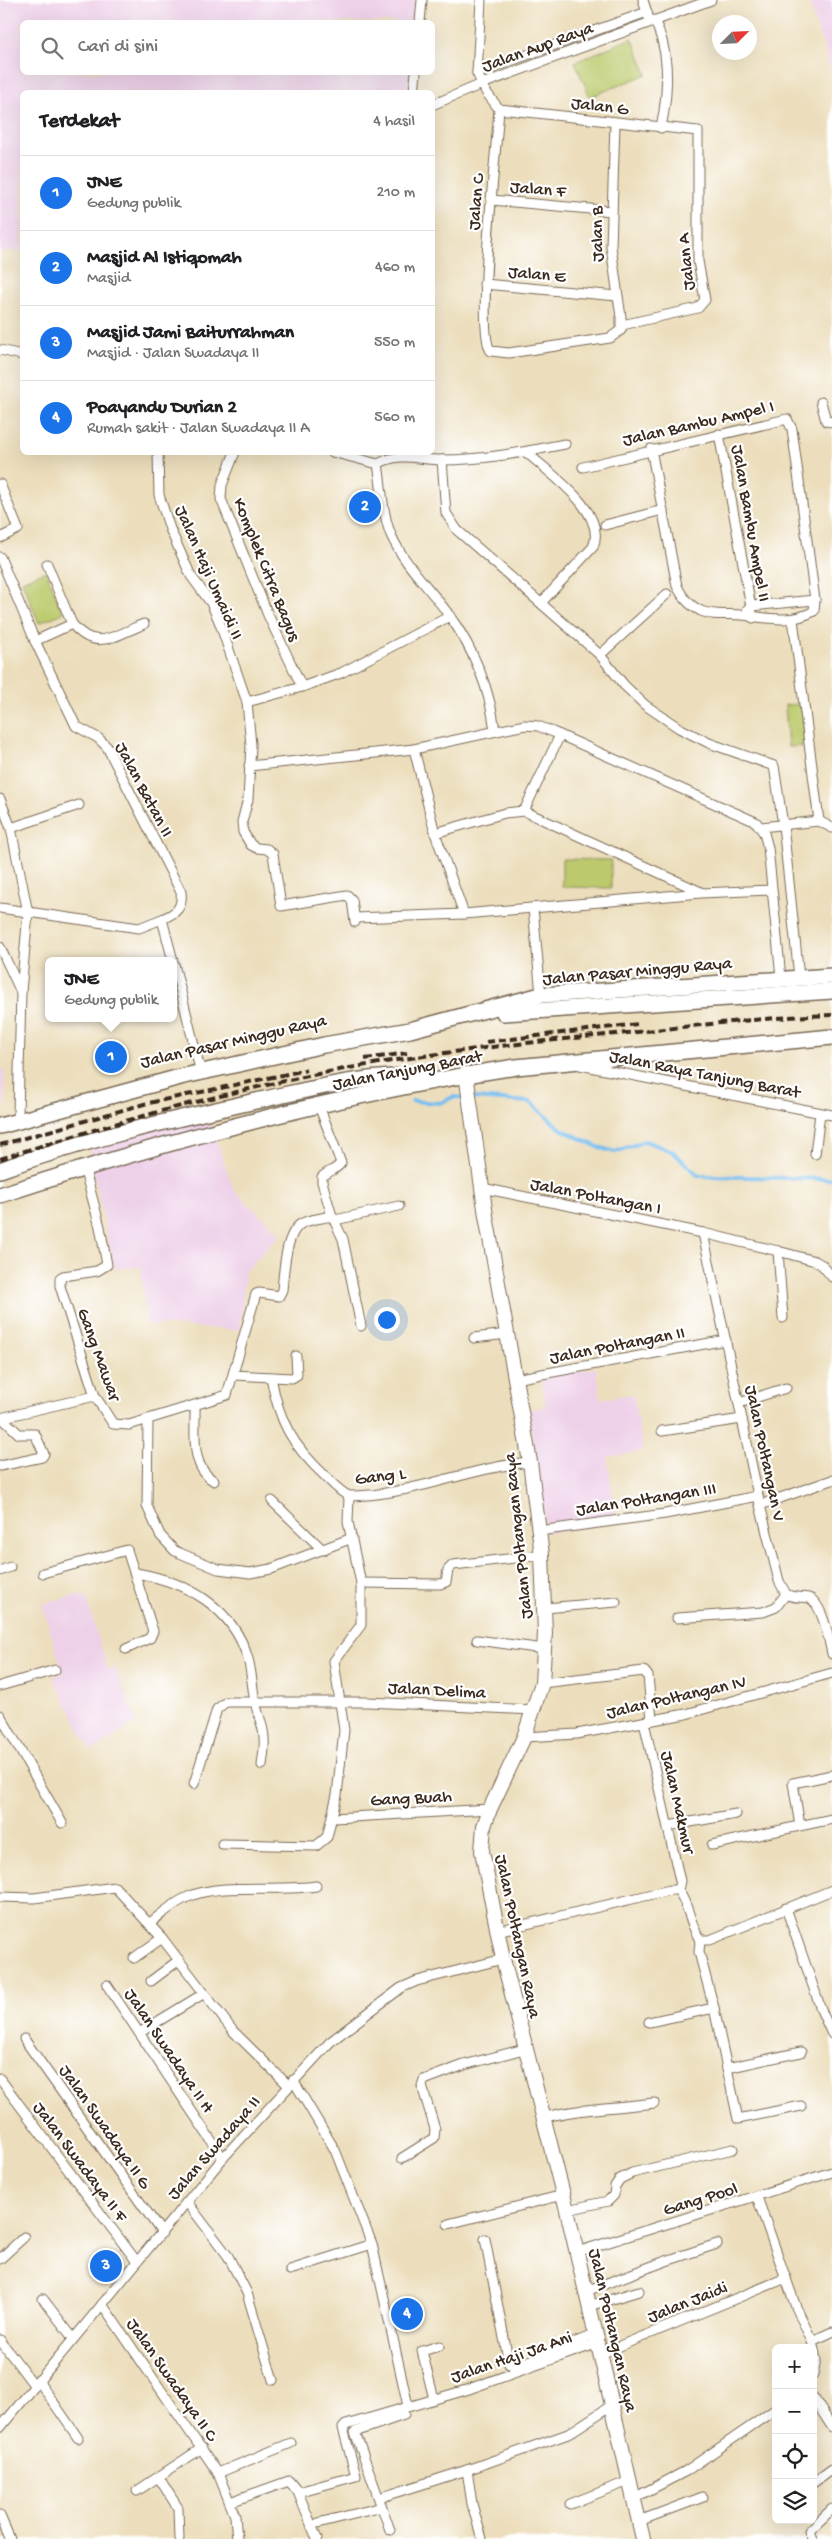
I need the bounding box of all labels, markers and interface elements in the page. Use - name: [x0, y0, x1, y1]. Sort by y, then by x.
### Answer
- north arrow: [712, 15, 757, 60]
- street label: Jalan Aup Raya: [479, 18, 597, 78]
- search box: [20, 20, 435, 75]
- icon: search: [38, 34, 66, 62]
- text: Cari di sini: [78, 36, 158, 59]
- street label: Jalan G: [570, 94, 630, 121]
- text: Terdekat: [40, 110, 119, 135]
- text: 4 hasil: [373, 113, 415, 132]
- text: JNE: [87, 172, 121, 195]
- street label: Jalan C: [465, 172, 491, 231]
- street label: Jalan F: [509, 178, 567, 203]
- text: 1: [53, 184, 59, 203]
- text: 210 m: [376, 184, 415, 203]
- text: Gedung publik: [87, 195, 181, 214]
- street label: Jalan B: [588, 205, 609, 262]
- street label: Jalan A: [674, 231, 701, 291]
- text: Masjid Al Istiqomah: [87, 247, 242, 270]
- text: 2: [52, 259, 60, 278]
- text: 460 m: [375, 259, 415, 278]
- street label: Jalan E: [507, 263, 567, 289]
- text: Masjid: [87, 270, 130, 289]
- text: Masjid Jami Baiturrahman: [87, 322, 294, 345]
- text: 3: [52, 334, 60, 353]
- text: 550 m: [374, 334, 415, 353]
- text: Masjid · Jalan Swadaya II: [87, 345, 259, 364]
- text: Poayandu Durian 2: [87, 397, 237, 420]
- street label: Jalan Bambu Ampel I: [621, 397, 776, 452]
- text: 4: [52, 409, 60, 428]
- text: 560 m: [374, 409, 415, 428]
- text: Rumah sakit · Jalan Swadaya II A: [87, 420, 310, 439]
- street label: Jalan Bambu Ampel II: [725, 443, 774, 604]
- pin: 2: [349, 488, 381, 526]
- street label: Komplek Citra Bagus: [227, 495, 305, 646]
- street label: Jalan Haji Umaidi II: [169, 503, 247, 643]
- street label: Jalan Batan II: [109, 739, 177, 841]
- street label: Jalan Pasar Minggu Raya: [542, 954, 734, 991]
- popup: [45, 957, 177, 1022]
- text: JNE: [64, 969, 98, 992]
- text: Gedung publik: [64, 992, 158, 1011]
- street label: Jalan Pasar Minggu Raya: [139, 1011, 329, 1074]
- pin: 1: [95, 1038, 127, 1076]
- street label: Jalan Tanjung Barat: [331, 1046, 485, 1096]
- street label: Jalan Raya Tanjung Barat: [607, 1047, 803, 1105]
- street label: Jalan Poltangan I: [528, 1174, 663, 1220]
- street label: Gang Mawar: [71, 1306, 125, 1406]
- your location: [374, 1307, 400, 1333]
- street label: Jalan Poltangan II: [548, 1323, 687, 1370]
- street label: Jalan Poltangan V: [739, 1384, 788, 1523]
- street label: Jalan Poltangan Raya: [500, 1451, 539, 1620]
- street label: Gang L: [354, 1464, 408, 1491]
- street label: Jalan Poltangan III: [575, 1479, 718, 1522]
- street label: Jalan Poltangan IV: [605, 1672, 749, 1725]
- street label: Jalan Delima: [387, 1678, 487, 1705]
- street label: Jalan Makmur: [655, 1749, 699, 1857]
- street label: Gang Buah: [370, 1787, 453, 1812]
- street label: Jalan Poltangan Raya: [489, 1853, 544, 2021]
- street label: Jalan Swadaya II H: [119, 1985, 218, 2118]
- street label: Jalan Swadaya II G: [53, 2061, 155, 2194]
- street label: Jalan Swadaya II: [164, 2092, 266, 2205]
- street label: Jalan Swadaya II F: [27, 2099, 131, 2227]
- street label: Gang Pool: [661, 2179, 741, 2222]
- pin: 3: [90, 2247, 122, 2285]
- street label: Jalan Poltangan Raya: [583, 2247, 641, 2415]
- street label: Jalan Jaidi: [645, 2278, 731, 2329]
- pin: 4: [391, 2295, 423, 2333]
- street label: Jalan Swadaya II C: [121, 2315, 222, 2447]
- street label: Jalan Haji Ja Ani: [448, 2328, 575, 2389]
- map controls: [772, 2344, 817, 2524]
- button: +: [772, 2344, 817, 2389]
- button: −: [772, 2389, 817, 2434]
- button: locate: [772, 2434, 817, 2479]
- button: layers: [772, 2479, 817, 2524]

